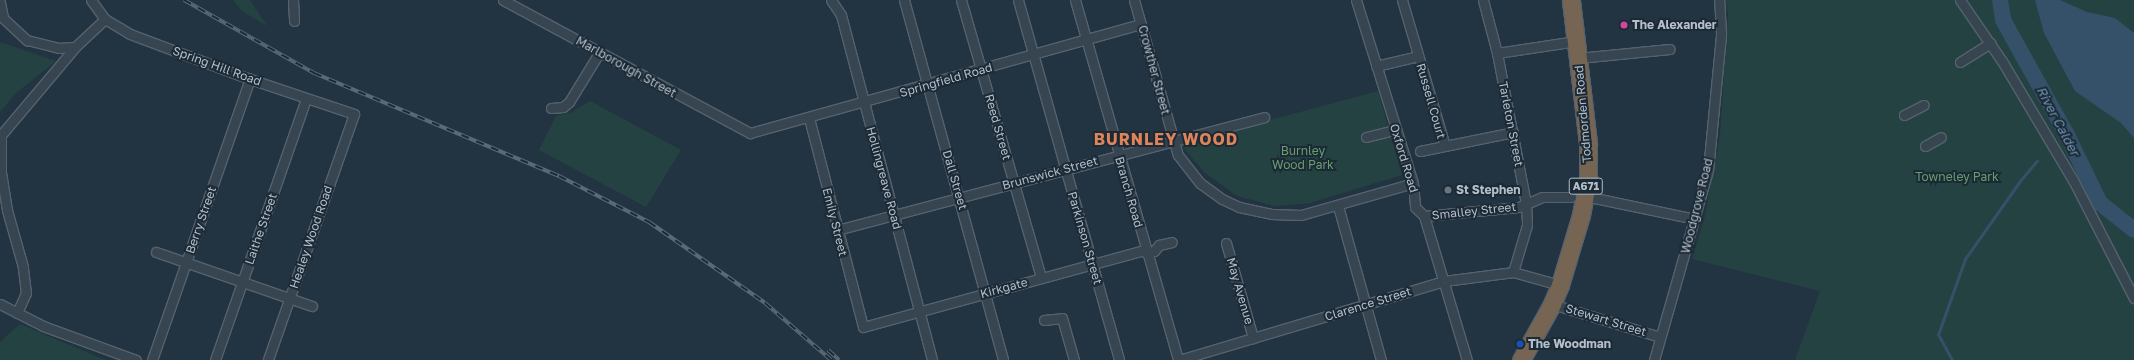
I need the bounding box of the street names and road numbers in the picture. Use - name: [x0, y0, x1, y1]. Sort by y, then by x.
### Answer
- street label: Crowther Street: [1135, 24, 1173, 116]
- street label: Marlborough Street: [573, 33, 679, 101]
- street label: Spring Hill Road: [171, 43, 263, 89]
- street label: Springfield Road: [898, 60, 994, 100]
- street label: Russell Court: [1413, 62, 1449, 140]
- street label: Todmorden Road: [1572, 65, 1594, 163]
- street label: Tarleton Street: [1496, 80, 1526, 168]
- street label: Reed Street: [982, 92, 1014, 162]
- street label: Oxford Road: [1387, 122, 1421, 194]
- street label: Hollingreave Road: [863, 125, 905, 231]
- street label: Dall Street: [940, 149, 970, 211]
- street label: Brunswick Street: [1001, 153, 1099, 193]
- street label: Branch Road: [1112, 155, 1146, 229]
- street label: Woodgrove Road: [1678, 157, 1716, 255]
- road number: A671: [1568, 177, 1604, 195]
- street label: Healey Wood Road: [287, 183, 335, 291]
- street label: Berry Street: [183, 185, 219, 255]
- street label: Emily Street: [820, 186, 850, 258]
- street label: Parkinson Street: [1065, 190, 1105, 286]
- street label: Laithe Street: [242, 191, 280, 267]
- street label: Smalley Street: [1431, 199, 1517, 223]
- street label: May Avenue: [1224, 256, 1256, 326]
- street label: Kirkgate: [979, 275, 1029, 301]
- street label: Clarence Street: [1323, 284, 1413, 324]
- street label: Stewart Street: [1564, 301, 1648, 339]

